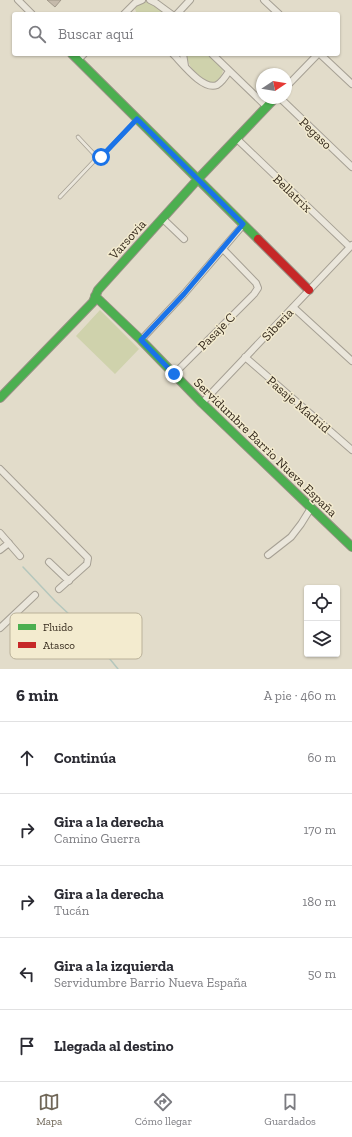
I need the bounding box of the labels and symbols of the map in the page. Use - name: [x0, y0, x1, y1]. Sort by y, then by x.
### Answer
- north arrow: [256, 68, 292, 104]
- street label: Pegaso: [296, 114, 335, 153]
- route start: [92, 148, 110, 166]
- street label: Bellatrix: [270, 171, 315, 216]
- street label: Varsovia: [105, 216, 149, 263]
- street label: Siberia: [259, 304, 297, 344]
- street label: Pasaje C: [195, 310, 239, 354]
- route end: [165, 365, 183, 383]
- street label: Pasaje Madrid: [263, 373, 333, 437]
- street label: Servidumbre Barrio Nueva España: [191, 375, 341, 520]
- legend: [10, 613, 142, 659]
- text: Fluido: [43, 621, 73, 634]
- text: Atasco: [43, 639, 75, 652]

